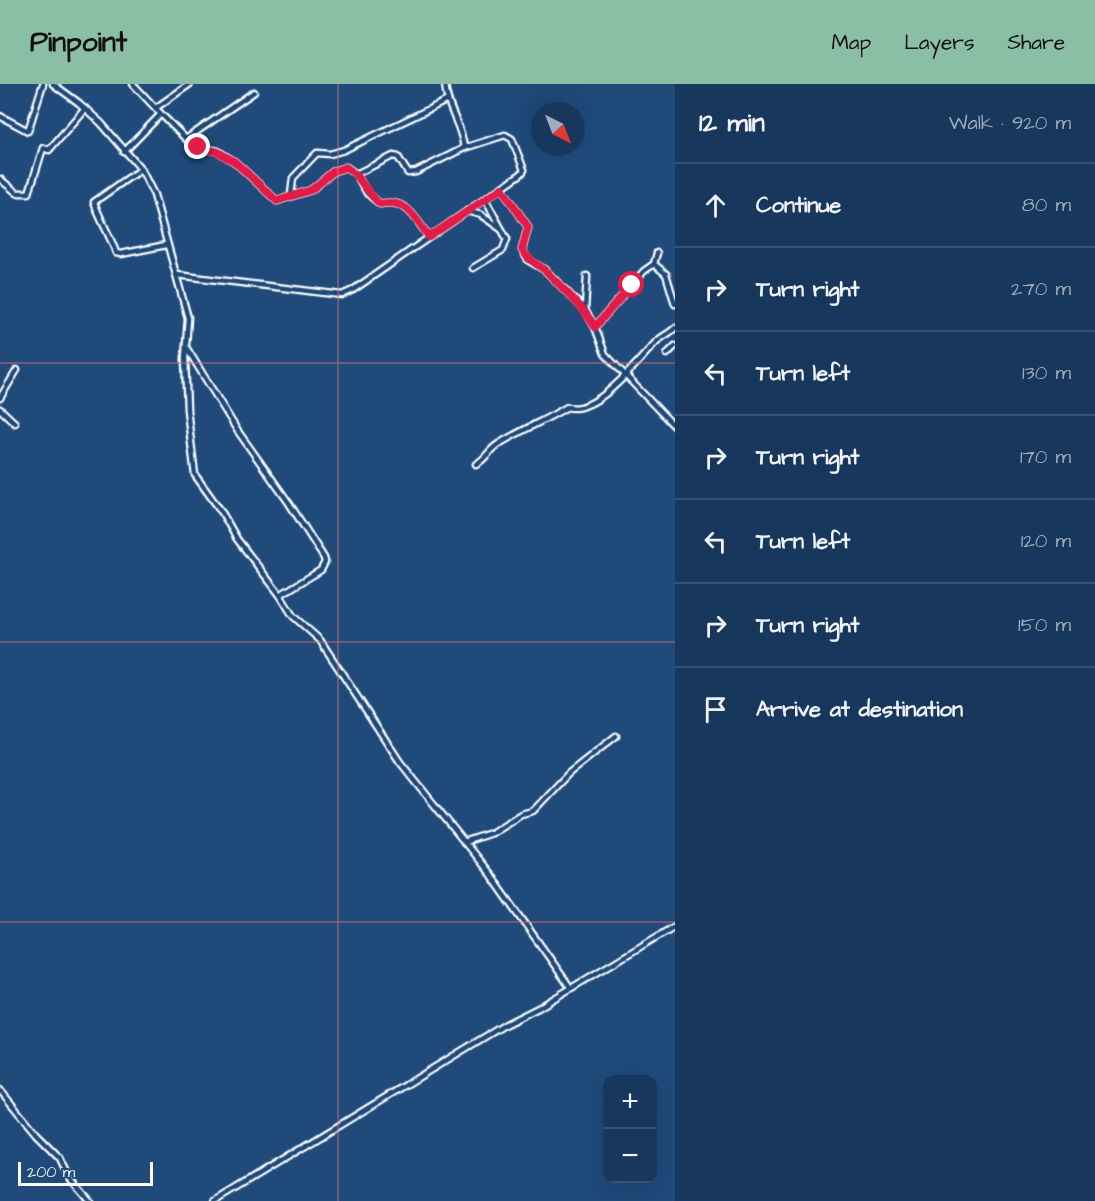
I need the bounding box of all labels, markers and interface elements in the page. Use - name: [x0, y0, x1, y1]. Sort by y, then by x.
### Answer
- text: Pinpoint: [30, 23, 127, 62]
- text: Map: [831, 28, 871, 57]
- text: Layers: [904, 28, 974, 57]
- text: Share: [1007, 28, 1065, 57]
- north arrow: [531, 102, 585, 156]
- text: 12 min: [699, 105, 765, 141]
- text: Walk · 920 m: [949, 109, 1071, 137]
- route end: [184, 133, 210, 159]
- icon: ahead: [699, 189, 732, 222]
- text: Continue: [756, 190, 841, 221]
- text: 80 m: [1022, 191, 1071, 219]
- route start: [618, 271, 644, 297]
- icon: right: [699, 273, 732, 306]
- text: Turn right: [756, 274, 859, 305]
- text: 270 m: [1011, 275, 1071, 303]
- icon: left: [699, 357, 732, 390]
- text: Turn left: [756, 358, 850, 389]
- text: 130 m: [1022, 359, 1071, 387]
- icon: right: [699, 441, 732, 474]
- text: Turn right: [756, 442, 859, 473]
- text: 170 m: [1020, 443, 1071, 471]
- icon: left: [699, 525, 732, 558]
- text: Turn left: [756, 526, 850, 557]
- text: 120 m: [1021, 527, 1071, 555]
- icon: right: [699, 609, 732, 642]
- text: Turn right: [756, 610, 859, 641]
- text: 150 m: [1018, 611, 1071, 639]
- icon: arrive: [699, 693, 732, 726]
- text: Arrive at destination: [756, 694, 963, 725]
- map controls: [603, 1075, 657, 1183]
- button: +: [603, 1075, 657, 1129]
- button: −: [603, 1129, 657, 1183]
- scale bar: [18, 1159, 153, 1186]
- text: 200 m: [27, 1161, 75, 1183]

